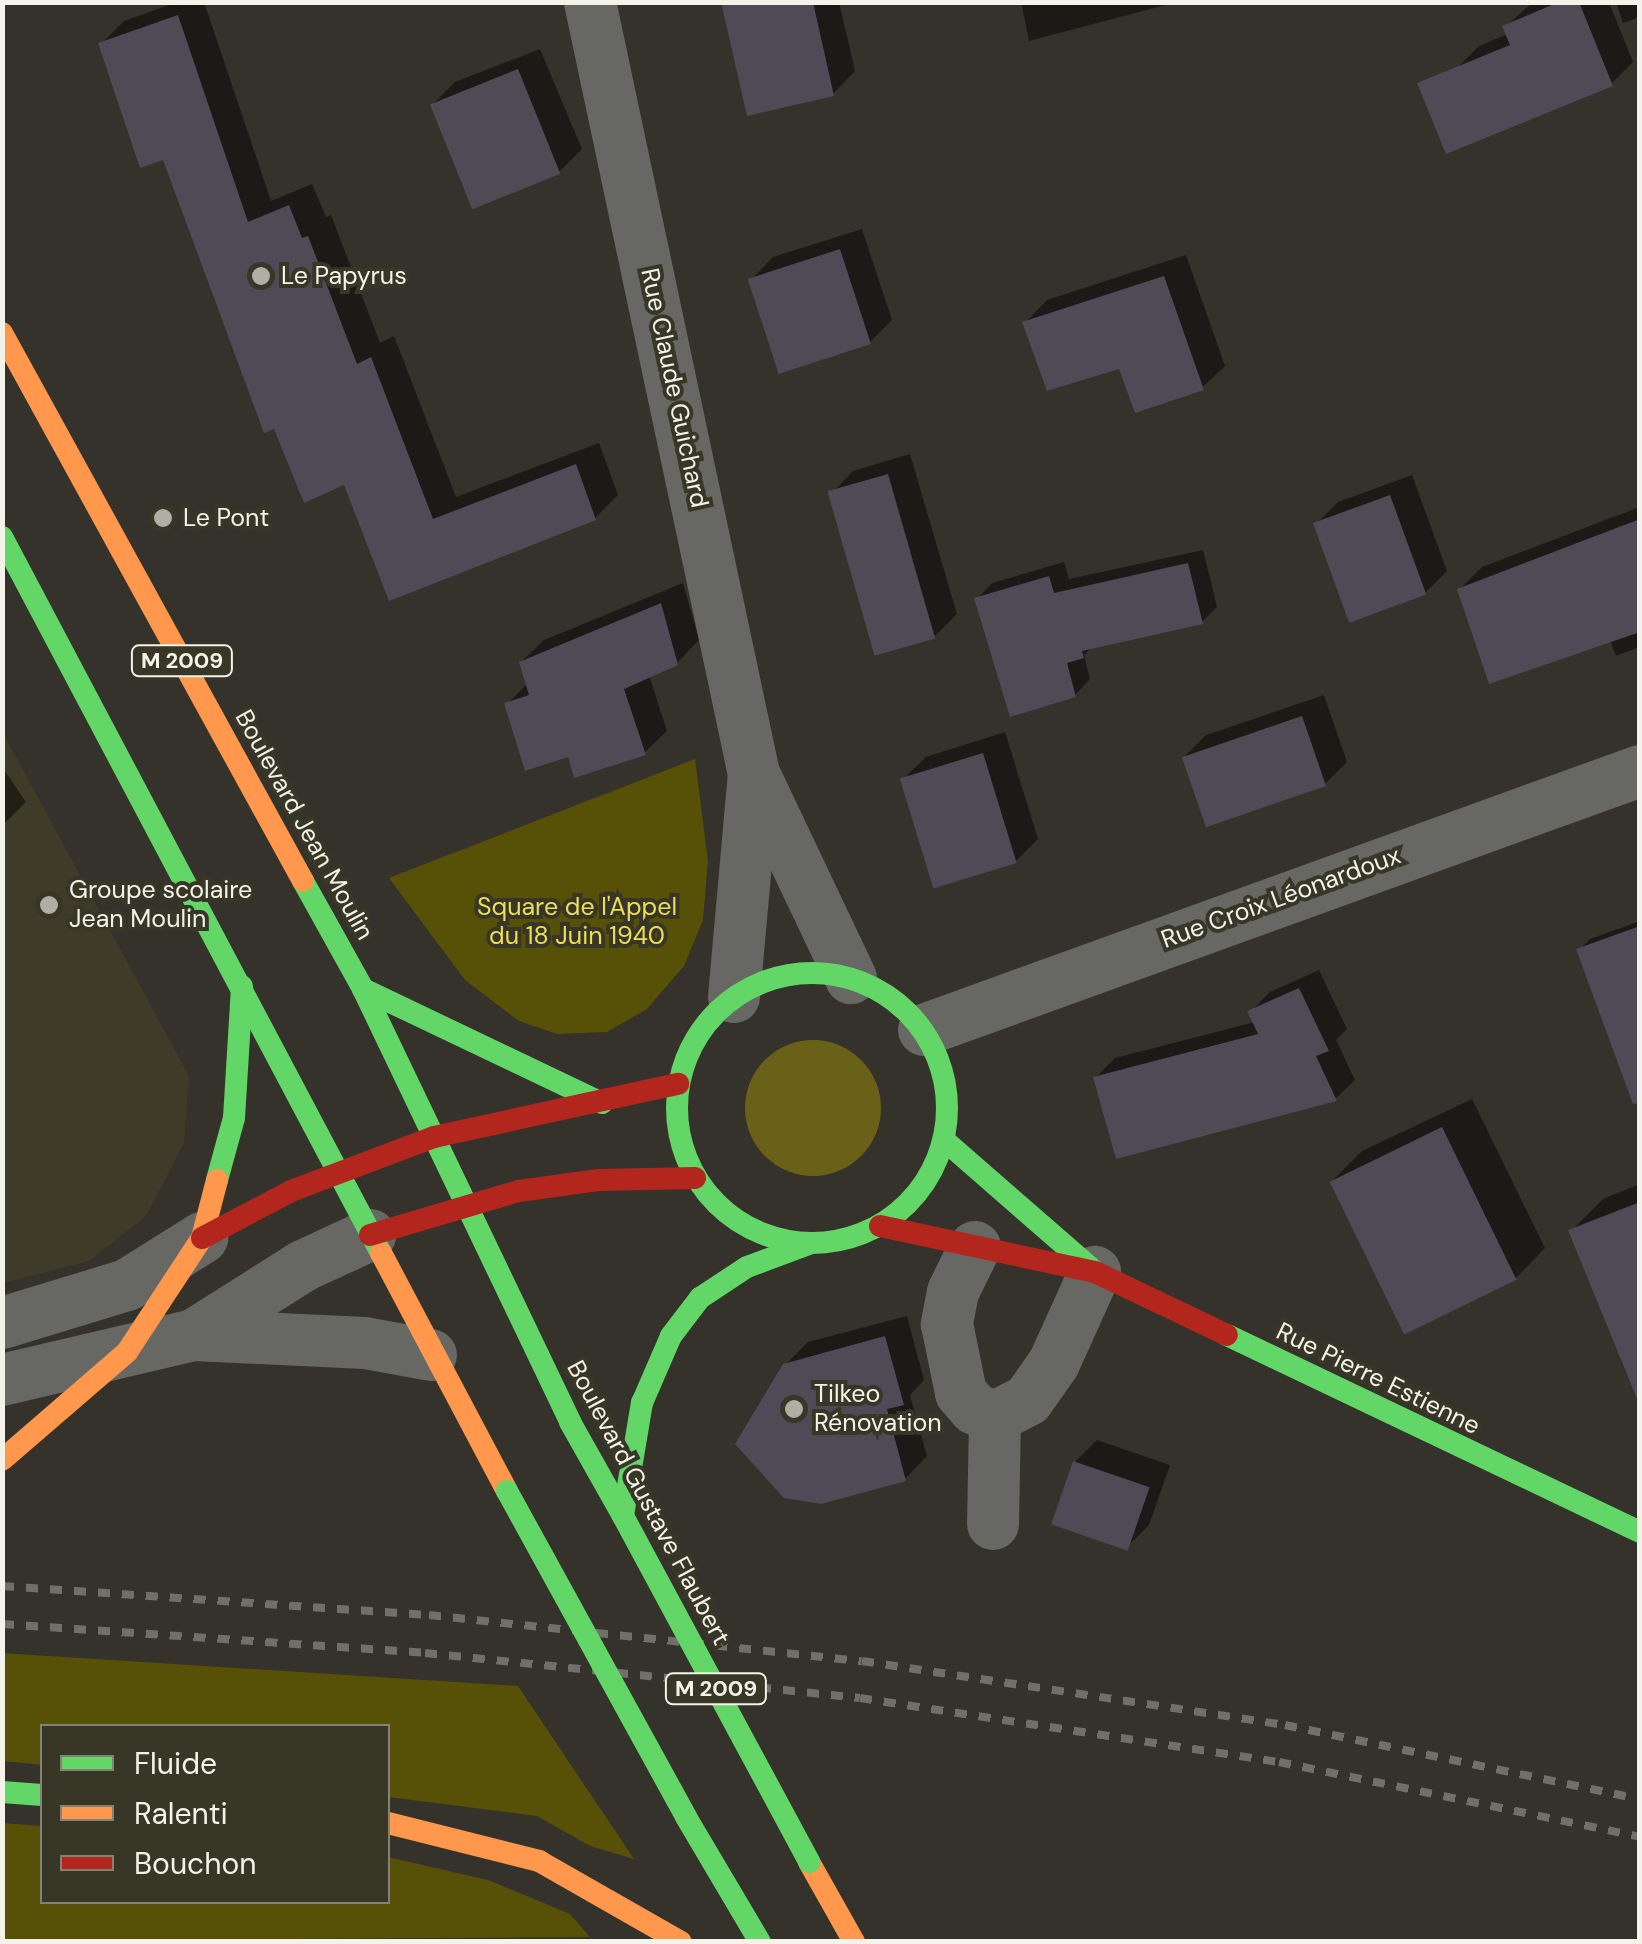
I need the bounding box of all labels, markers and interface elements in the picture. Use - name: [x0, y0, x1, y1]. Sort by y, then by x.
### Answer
- place label: Le Papyrus: [281, 261, 407, 291]
- marker: Le Papyrus: [250, 265, 272, 287]
- street label: Rue Claude Guichard: [634, 266, 714, 510]
- place label: Le Pont: [183, 503, 269, 533]
- marker: Le Pont: [152, 507, 174, 529]
- road number: M 2009: [130, 644, 234, 678]
- street label: Boulevard Jean Moulin: [228, 705, 380, 945]
- street label: Rue Croix Léonardoux: [1157, 841, 1405, 955]
- place label: Groupe scolaire Jean Moulin: [69, 876, 252, 935]
- park label: Square de l'Appel du 18 Juin 1940: [477, 893, 677, 952]
- marker: Groupe scolaire Jean Moulin: [38, 894, 60, 916]
- street label: Rue Pierre Estienne: [1271, 1317, 1485, 1441]
- street label: Boulevard Gustave Flaubert: [560, 1356, 736, 1650]
- place label: Tilkeo Rénovation: [814, 1380, 942, 1439]
- marker: Tilkeo Rénovation: [783, 1398, 805, 1420]
- road number: M 2009: [664, 1672, 768, 1706]
- legend: [40, 1724, 390, 1904]
- text: Fluide: [134, 1744, 217, 1783]
- text: Ralenti: [134, 1794, 228, 1833]
- text: Bouchon: [134, 1844, 257, 1883]

